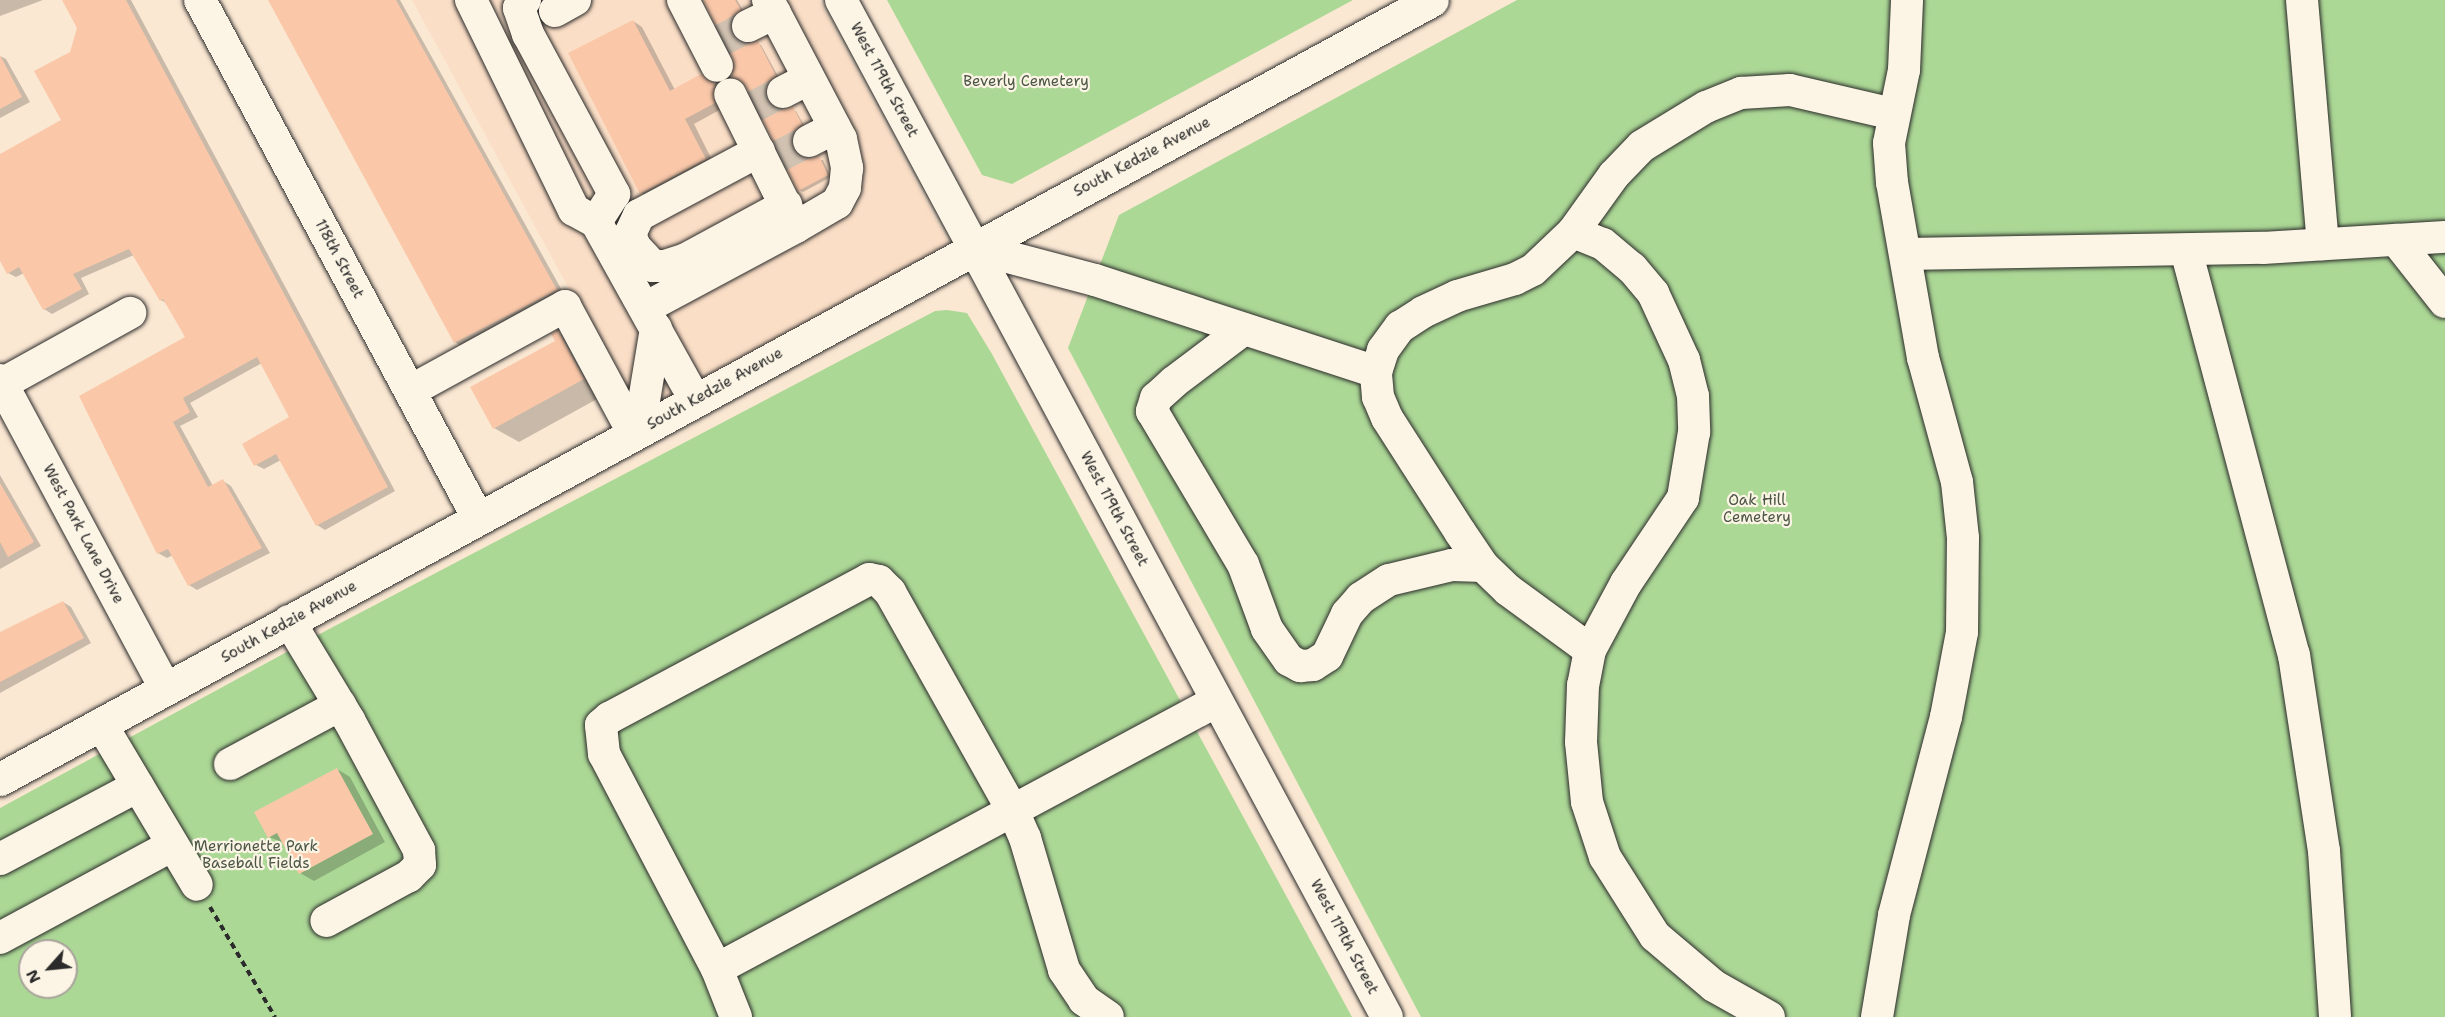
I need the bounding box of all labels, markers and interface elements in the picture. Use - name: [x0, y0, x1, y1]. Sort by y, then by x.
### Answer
- street label: West 119th Street: [846, 19, 922, 141]
- park label: Beverly Cemetery: [963, 73, 1089, 91]
- street label: South Kedzie Avenue: [1070, 113, 1214, 201]
- street label: 118th Street: [311, 216, 367, 302]
- street label: South Kedzie Avenue: [644, 344, 786, 434]
- street label: West 119th Street: [1076, 448, 1152, 570]
- street label: West Park Lane Drive: [39, 461, 127, 607]
- park label: Oak Hill Cemetery: [1723, 491, 1791, 526]
- street label: South Kedzie Avenue: [218, 577, 360, 667]
- park label: Merrionette Park Baseball Fields: [194, 837, 318, 872]
- street label: West 119th Street: [1306, 876, 1382, 998]
- north arrow: [18, 939, 78, 999]
- text: N: [21, 966, 46, 987]

